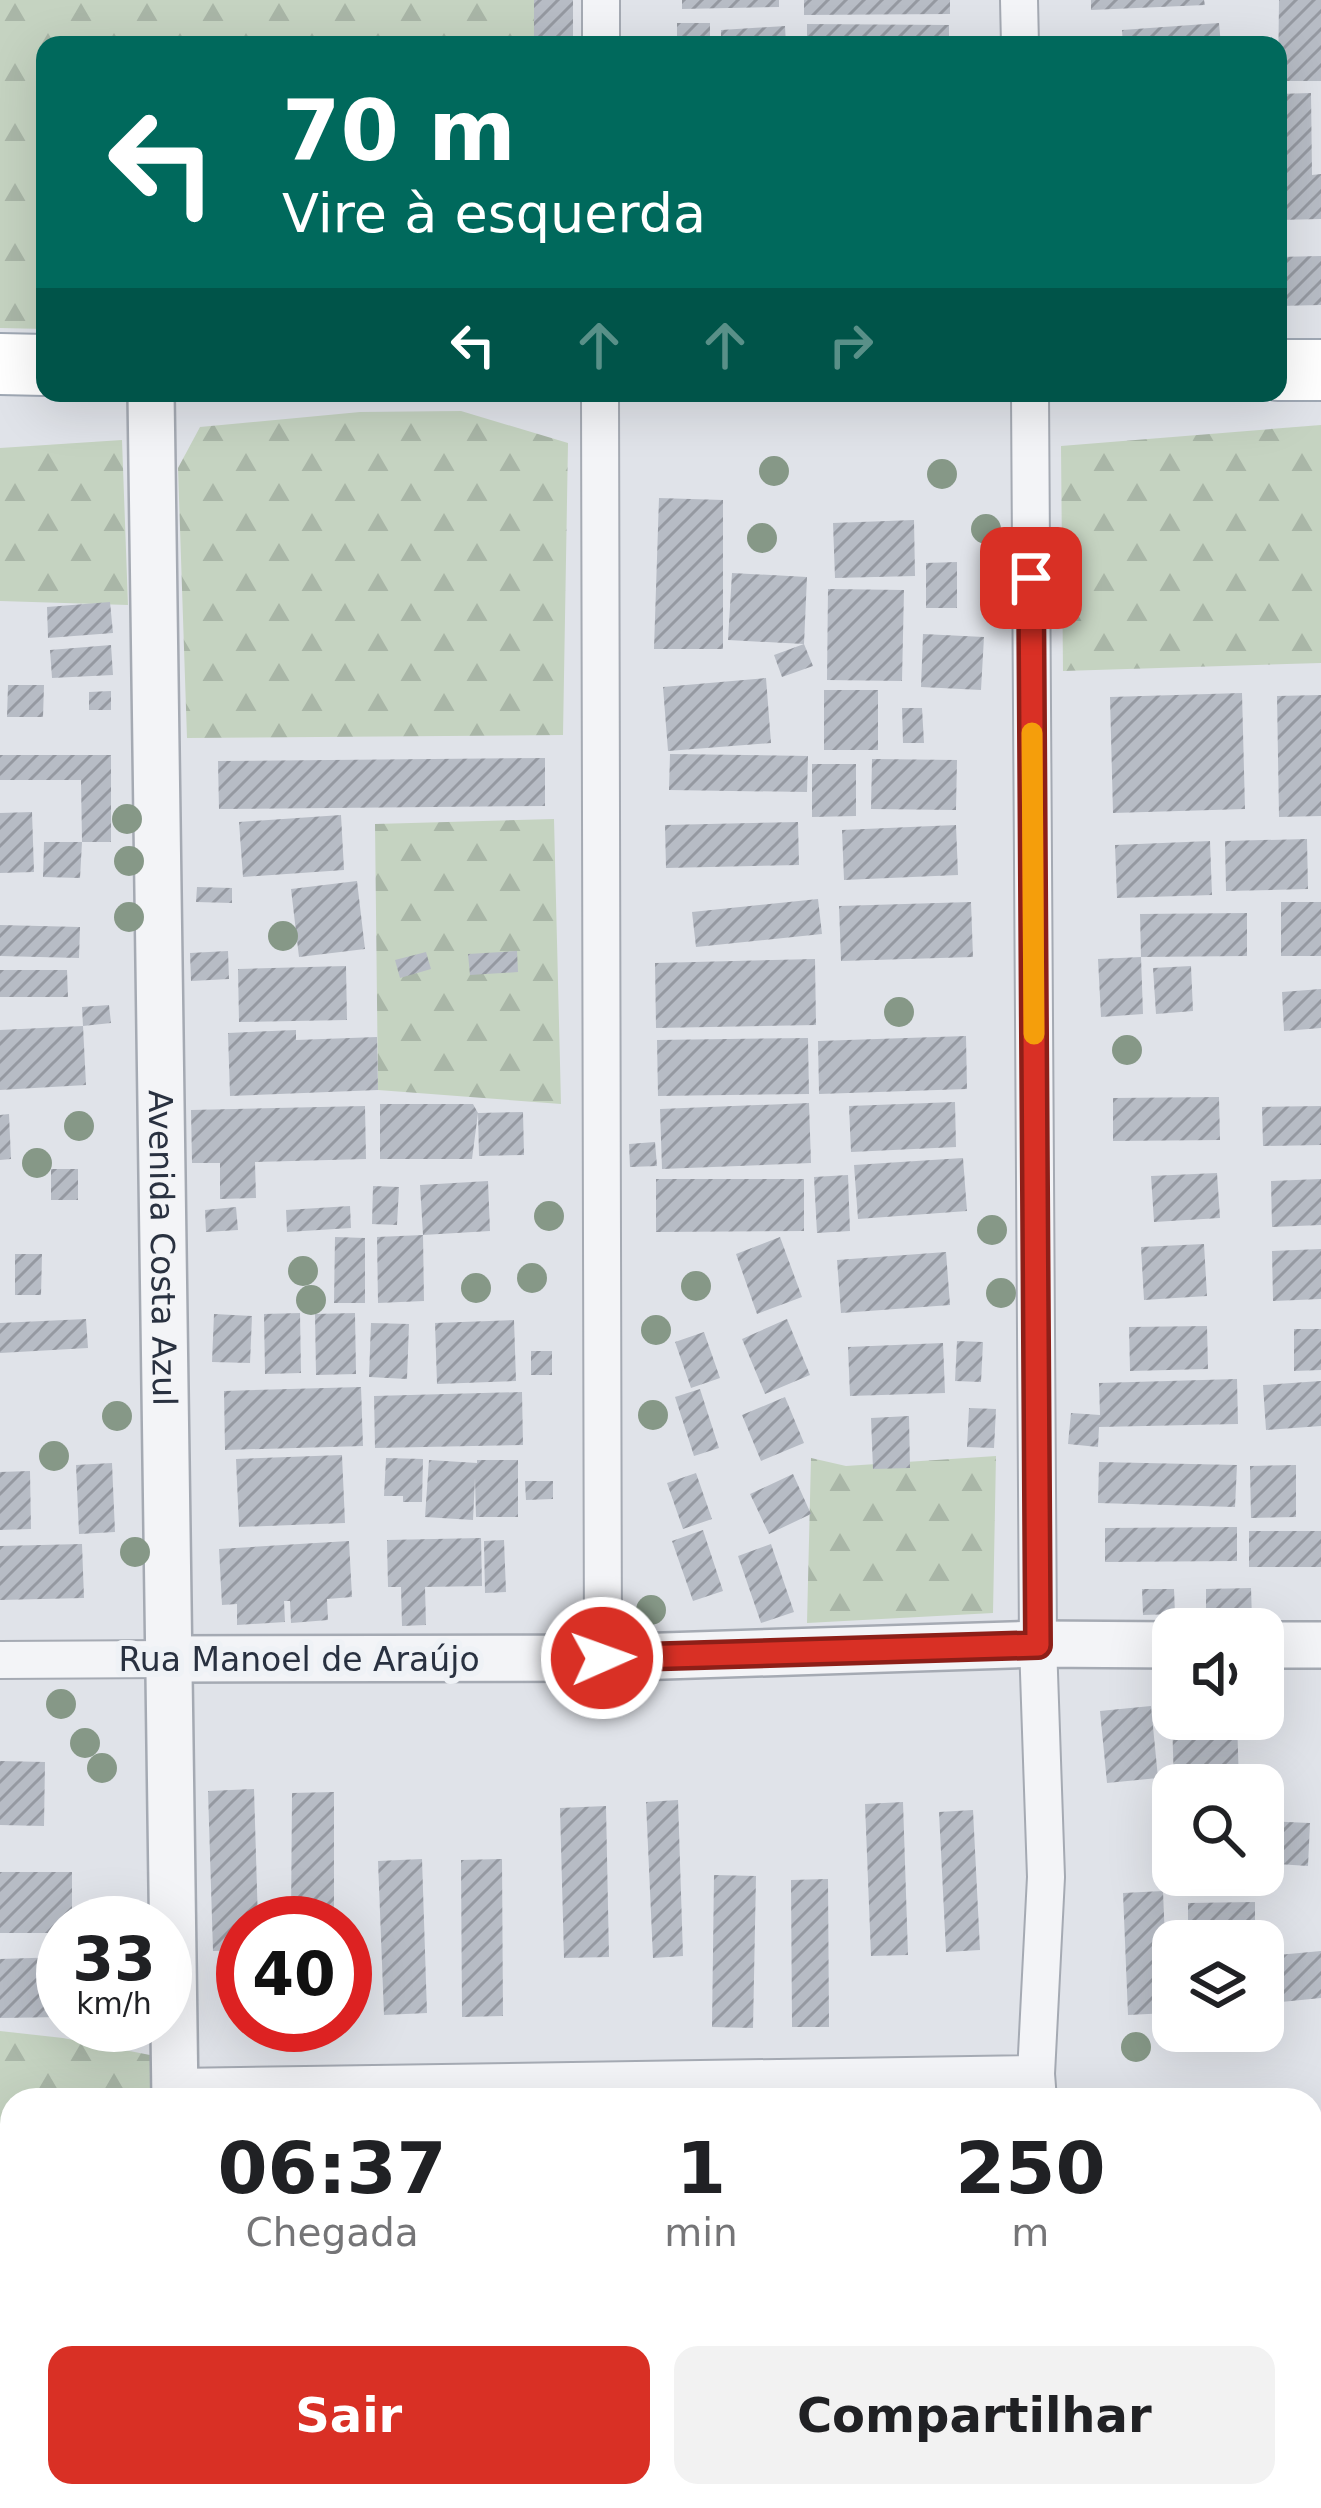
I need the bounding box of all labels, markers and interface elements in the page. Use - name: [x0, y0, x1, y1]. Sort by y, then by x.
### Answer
- text: 70 m: [282, 82, 516, 180]
- icon: left: [84, 84, 240, 240]
- text: Vire à esquerda: [282, 182, 706, 245]
- icon: left: [440, 312, 506, 378]
- icon: ahead: [566, 312, 632, 378]
- icon: ahead: [692, 312, 758, 378]
- icon: right: [818, 312, 884, 378]
- pin: [980, 527, 1082, 629]
- icon: arrive: [998, 545, 1064, 611]
- street label: Avenida Costa Azul: [141, 1089, 185, 1406]
- position arrow: [539, 1595, 665, 1721]
- map controls: [1152, 1608, 1284, 2052]
- button: sound: [1152, 1608, 1284, 1740]
- street label: Rua Manoel de Araújo: [118, 1640, 480, 1679]
- button: search: [1152, 1764, 1284, 1896]
- speed limit sign: 40: [216, 1896, 372, 2052]
- button: layers: [1152, 1920, 1284, 2052]
- text: 33: [72, 1924, 156, 1994]
- text: km/h: [76, 1986, 152, 2021]
- text: 06:37: [217, 2126, 447, 2210]
- text: 1: [676, 2126, 726, 2210]
- text: 250: [955, 2126, 1105, 2210]
- text: Chegada: [245, 2210, 419, 2255]
- text: min: [664, 2210, 738, 2255]
- text: m: [1011, 2210, 1049, 2255]
- button: Sair: [48, 2346, 650, 2484]
- button: Compartilhar: [674, 2346, 1275, 2484]

